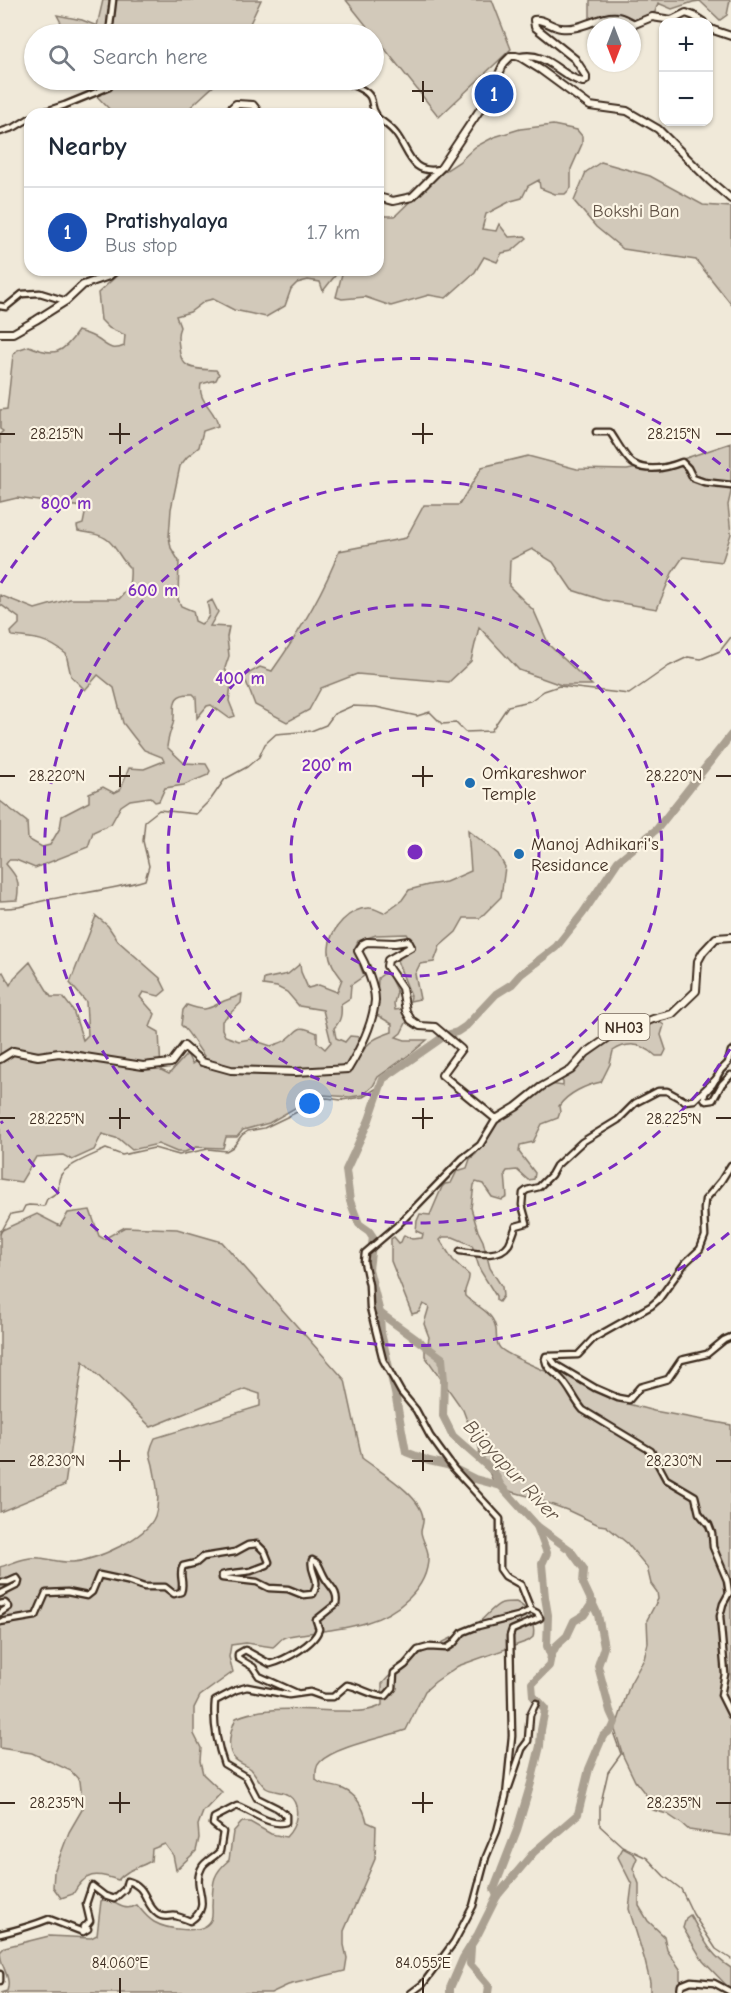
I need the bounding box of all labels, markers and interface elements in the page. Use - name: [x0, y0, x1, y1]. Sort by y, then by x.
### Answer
- north arrow: [587, 18, 641, 72]
- map controls: [659, 18, 713, 126]
- button: +: [659, 18, 713, 72]
- search box: [24, 24, 384, 90]
- icon: search: [45, 41, 78, 74]
- text: Search here: [93, 44, 208, 70]
- pin: 1: [474, 72, 514, 116]
- button: −: [659, 72, 713, 126]
- text: Nearby: [48, 132, 127, 162]
- park label: Bokshi Ban: [592, 201, 680, 222]
- text: Pratishyalaya: [105, 208, 228, 234]
- text: 1: [64, 221, 71, 244]
- text: 1.7 km: [307, 221, 360, 244]
- text: Bus stop: [105, 234, 177, 257]
- text: 28.215°N: [30, 425, 84, 443]
- text: 28.215°N: [647, 425, 701, 443]
- text: 800 m: [41, 493, 91, 514]
- text: 600 m: [128, 580, 178, 601]
- text: 400 m: [215, 668, 265, 689]
- text: 200 m: [302, 755, 352, 776]
- place label: Omkareshwor Temple: [482, 763, 587, 805]
- text: 28.220°N: [29, 767, 85, 785]
- text: 28.220°N: [646, 767, 702, 785]
- marker: Omkareshwor Temple: [463, 776, 477, 790]
- place label: Manoj Adhikari's Residance: [531, 834, 659, 876]
- centre of rings: [405, 842, 425, 862]
- marker: Manoj Adhikari's Residance: [512, 847, 526, 861]
- road number: NH03: [598, 1014, 650, 1040]
- your location: [295, 1089, 324, 1118]
- text: 28.225°N: [29, 1110, 85, 1128]
- text: 28.225°N: [646, 1110, 702, 1128]
- water label: Bijayapur River: [459, 1415, 565, 1527]
- text: 28.230°N: [29, 1452, 85, 1470]
- text: 28.230°N: [646, 1452, 702, 1470]
- text: 28.235°N: [29, 1794, 85, 1812]
- text: 28.235°N: [646, 1794, 702, 1812]
- text: 84.060°E: [92, 1954, 148, 1972]
- text: 84.055°E: [395, 1954, 451, 1972]

